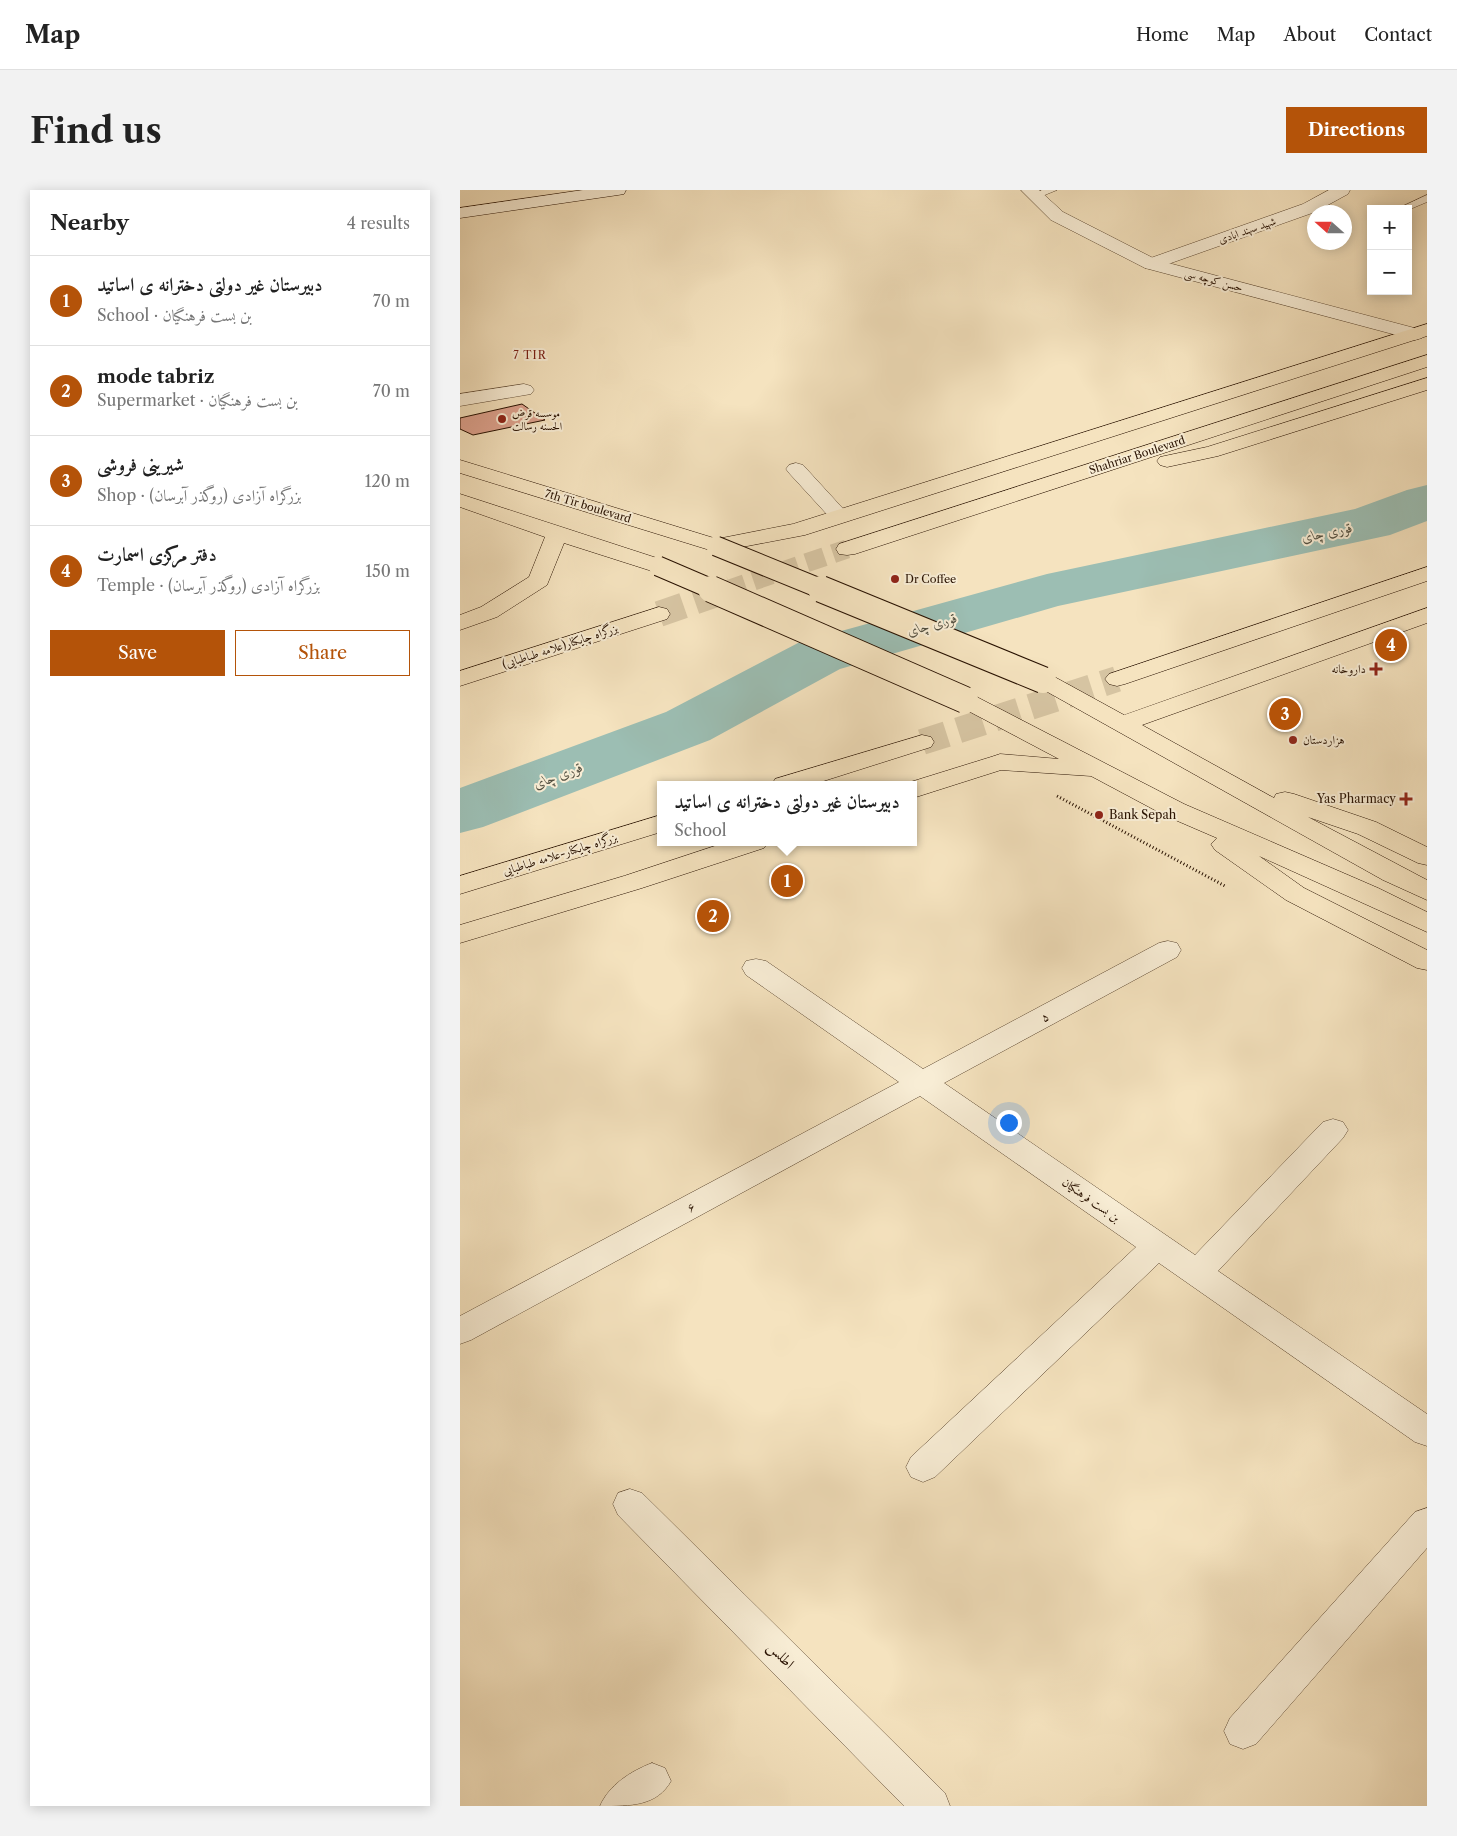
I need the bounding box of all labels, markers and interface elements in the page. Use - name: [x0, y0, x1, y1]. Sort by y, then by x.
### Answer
- text: Map: [25, 20, 80, 49]
- text: Home: [1136, 24, 1189, 46]
- text: Map: [1217, 24, 1255, 46]
- text: About: [1283, 24, 1336, 46]
- text: Contact: [1364, 24, 1432, 46]
- button: Directions: [1286, 107, 1427, 153]
- text: Find us: [30, 109, 162, 152]
- north arrow: [1307, 205, 1352, 250]
- map controls: [1367, 205, 1412, 295]
- button: +: [1367, 205, 1412, 250]
- text: Nearby: [50, 210, 129, 235]
- text: 4 results: [347, 213, 410, 233]
- street label: شهید سهند ابادی: [1217, 214, 1278, 247]
- button: −: [1367, 250, 1412, 295]
- street label: حسن کوچه سی: [1183, 266, 1245, 296]
- text: دبیرستان غیر دولتی دخترانه ی اساتید: [97, 273, 323, 296]
- text: 1: [62, 291, 70, 311]
- text: 70 m: [373, 291, 410, 311]
- text: School · بن بست فرهنگیان: [97, 305, 252, 325]
- district label: 7 TIR: [513, 348, 547, 362]
- text: mode tabriz: [97, 365, 215, 388]
- text: 2: [61, 381, 71, 401]
- text: 70 m: [373, 381, 410, 401]
- text: Supermarket · بن بست فرهنگیان: [97, 390, 298, 410]
- place label: موسسه قرض الحسنه رسالت: [512, 406, 562, 433]
- marker: موسسه قرض الحسنه رسالت: [496, 413, 508, 425]
- street label: Shahriar Boulevard: [1087, 433, 1187, 477]
- text: شیرینی فروشی: [97, 453, 184, 476]
- text: 3: [61, 471, 71, 491]
- text: 120 m: [365, 471, 410, 491]
- text: Shop · بزرگراه آزادی (روگذر آبرسان): [97, 485, 301, 505]
- street label: 7th Tir boulevard: [543, 486, 633, 526]
- water label: قوری چای: [1300, 518, 1354, 547]
- text: دفتر مرکزی اسمارت: [97, 543, 217, 566]
- text: 4: [61, 561, 71, 581]
- text: 150 m: [365, 561, 410, 581]
- place label: Dr Coffee: [905, 572, 956, 586]
- marker: Dr Coffee: [889, 573, 901, 585]
- text: Temple · بزرگراه آزادی (روگذر آبرسان): [97, 575, 320, 595]
- water label: قوری چای: [905, 608, 960, 641]
- street label: بزرگراه چایکنار(علامه طباطبایی): [500, 620, 620, 673]
- pin: 4: [1375, 626, 1407, 664]
- button: Save: [50, 630, 225, 676]
- button: Share: [235, 630, 410, 676]
- place label: داروخانه: [1332, 661, 1366, 677]
- marker: داروخانه: [1370, 663, 1382, 675]
- pin: 3: [1269, 695, 1301, 733]
- place label: هزاردستان: [1303, 732, 1345, 748]
- marker: هزاردستان: [1287, 734, 1299, 746]
- water label: قوری چای: [531, 757, 586, 794]
- popup: [657, 781, 917, 846]
- text: دبیرستان غیر دولتی دخترانه ی اساتید: [674, 790, 900, 813]
- place label: Yas Pharmacy: [1316, 791, 1396, 806]
- marker: Yas Pharmacy: [1400, 793, 1412, 805]
- place label: Bank Sepah: [1109, 807, 1177, 822]
- marker: Bank Sepah: [1093, 809, 1105, 821]
- text: School: [674, 820, 727, 840]
- street label: بزرگراه چایکنار-علامه طباطبایی: [501, 829, 619, 880]
- pin: 1: [771, 862, 803, 900]
- pin: 2: [697, 897, 729, 935]
- street label: ۵: [1038, 1008, 1051, 1025]
- your location: [996, 1110, 1022, 1136]
- street label: بن بست فرهنگیان: [1059, 1174, 1124, 1226]
- street label: ۶: [684, 1198, 697, 1215]
- street label: اطلس: [763, 1637, 799, 1673]

